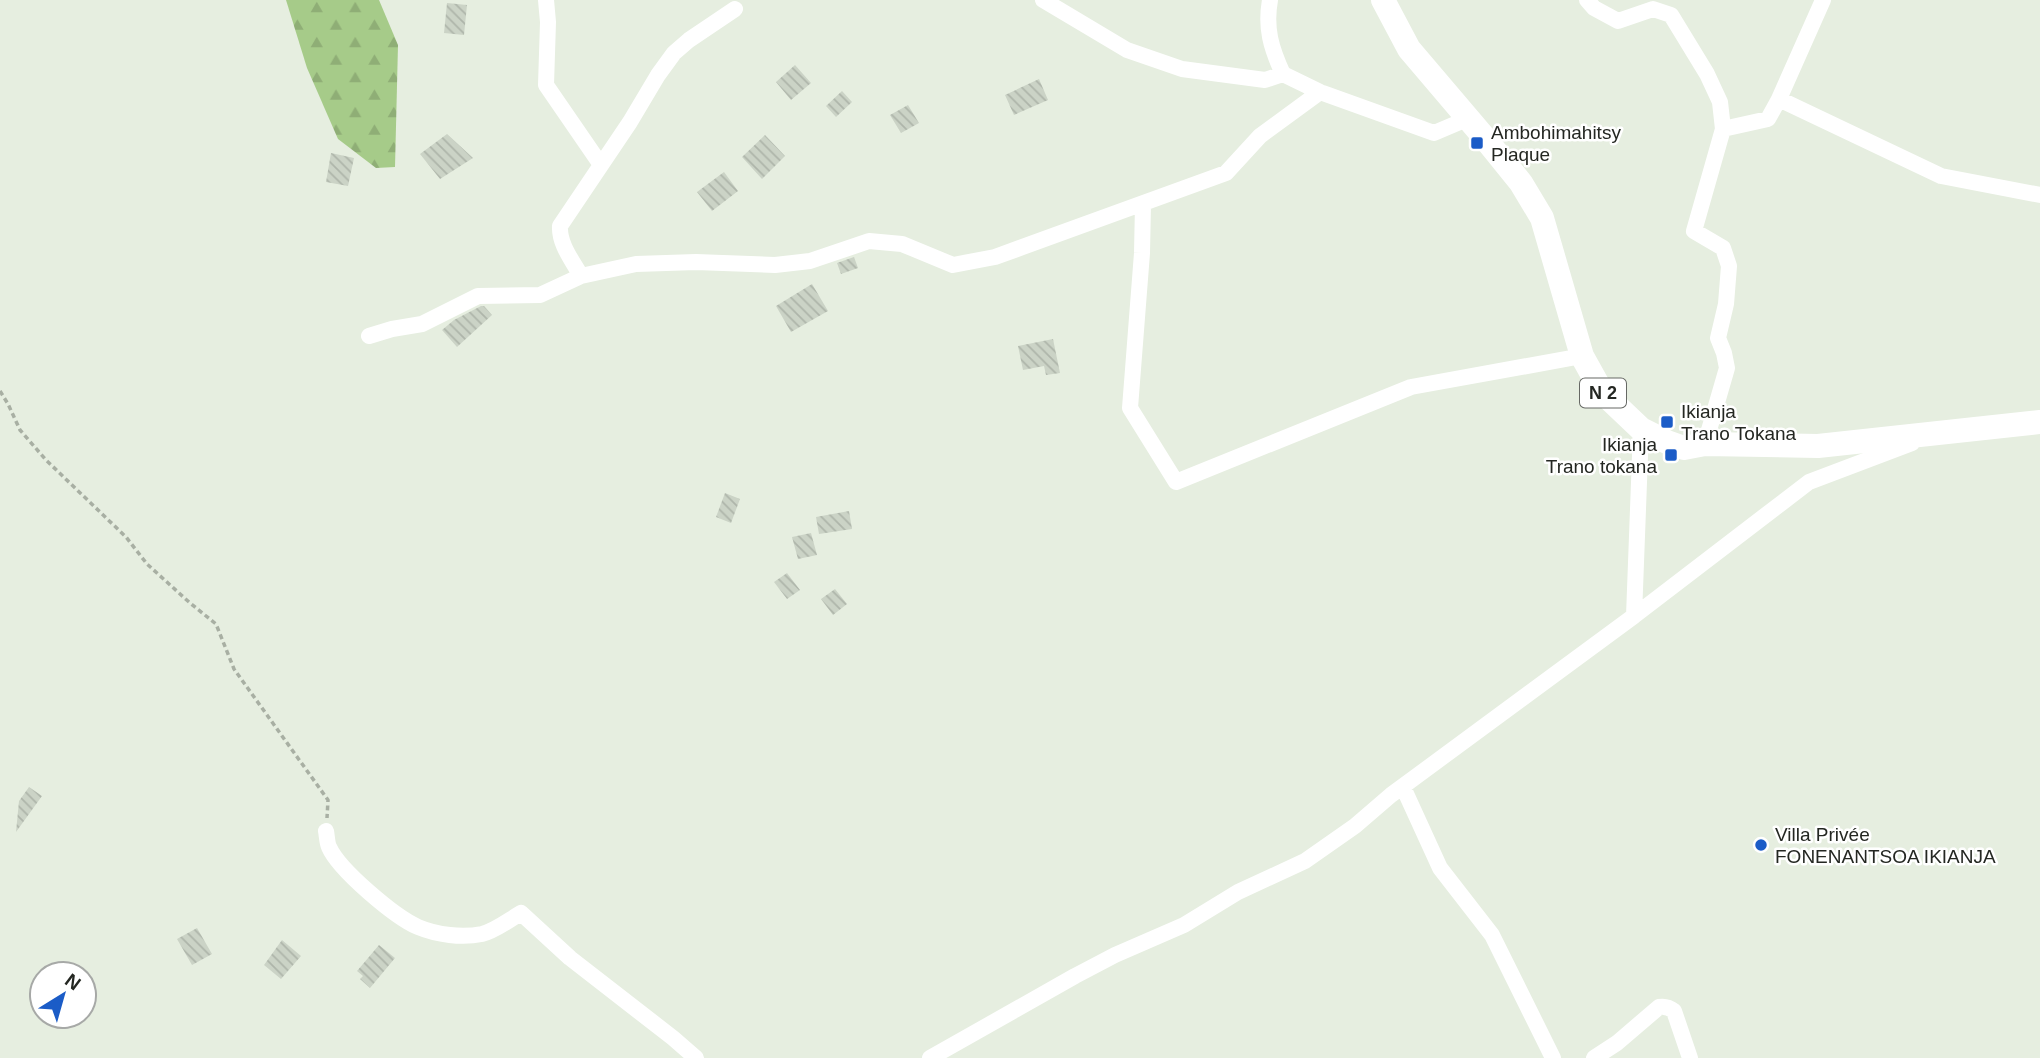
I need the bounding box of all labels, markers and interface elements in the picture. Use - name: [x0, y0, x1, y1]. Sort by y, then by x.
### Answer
- place label: Ambohimahitsy Plaque: [1491, 122, 1621, 165]
- marker: Ambohimahitsy Plaque: [1469, 135, 1485, 151]
- road number: N 2: [1580, 379, 1626, 408]
- place label: Ikianja Trano Tokana: [1681, 401, 1797, 444]
- marker: Ikianja Trano Tokana: [1659, 414, 1675, 430]
- place label: Ikianja Trano tokana: [1546, 434, 1657, 477]
- marker: Ikianja Trano tokana: [1663, 447, 1679, 463]
- place label: Villa Privée FONENANTSOA IKIANJA: [1775, 824, 1996, 867]
- marker: Villa Privée FONENANTSOA IKIANJA: [1753, 837, 1769, 853]
- north arrow: [28, 960, 98, 1030]
- text: N: [61, 969, 85, 994]

